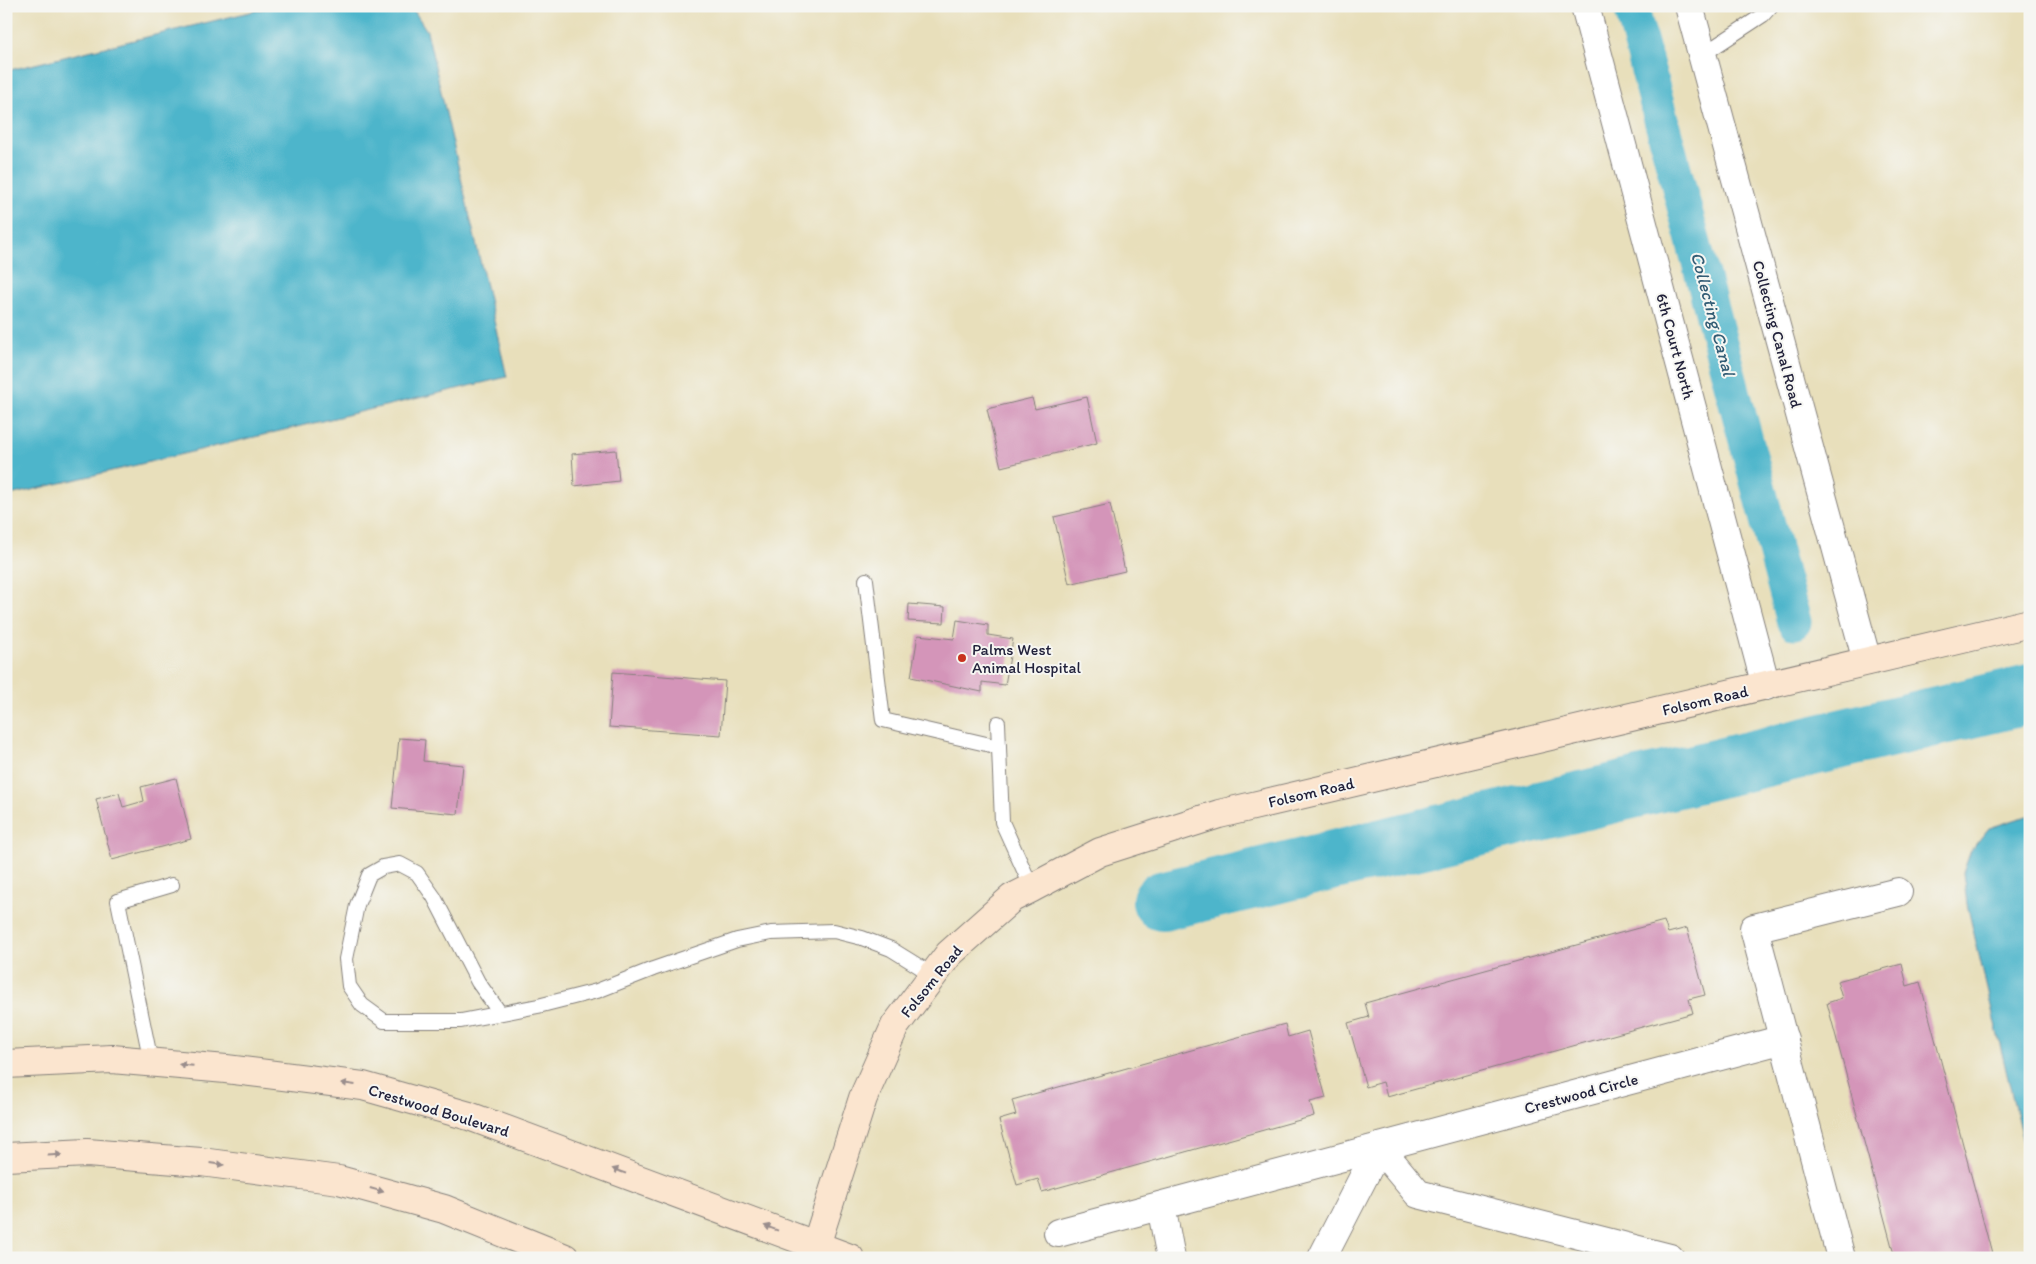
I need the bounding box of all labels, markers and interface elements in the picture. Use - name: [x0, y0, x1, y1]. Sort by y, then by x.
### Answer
- water label: Collecting Canal: [1686, 250, 1741, 380]
- street label: Collecting Canal Road: [1749, 258, 1806, 410]
- street label: 6th Court North: [1652, 291, 1699, 402]
- place label: Palms West Animal Hospital: [972, 640, 1081, 677]
- marker: Palms West Animal Hospital: [956, 652, 968, 664]
- street label: Folsom Road: [1660, 681, 1750, 720]
- street label: Folsom Road: [1266, 773, 1356, 812]
- street label: Folsom Road: [896, 941, 966, 1021]
- one-way arrow: [178, 1061, 194, 1069]
- street label: Crestwood Circle: [1522, 1069, 1640, 1118]
- one-way arrow: [340, 1080, 356, 1088]
- street label: Crestwood Boulevard: [366, 1080, 512, 1141]
- one-way arrow: [47, 1150, 63, 1158]
- one-way arrow: [209, 1160, 225, 1168]
- one-way arrow: [611, 1167, 626, 1175]
- one-way arrow: [370, 1187, 385, 1195]
- one-way arrow: [763, 1224, 778, 1232]

